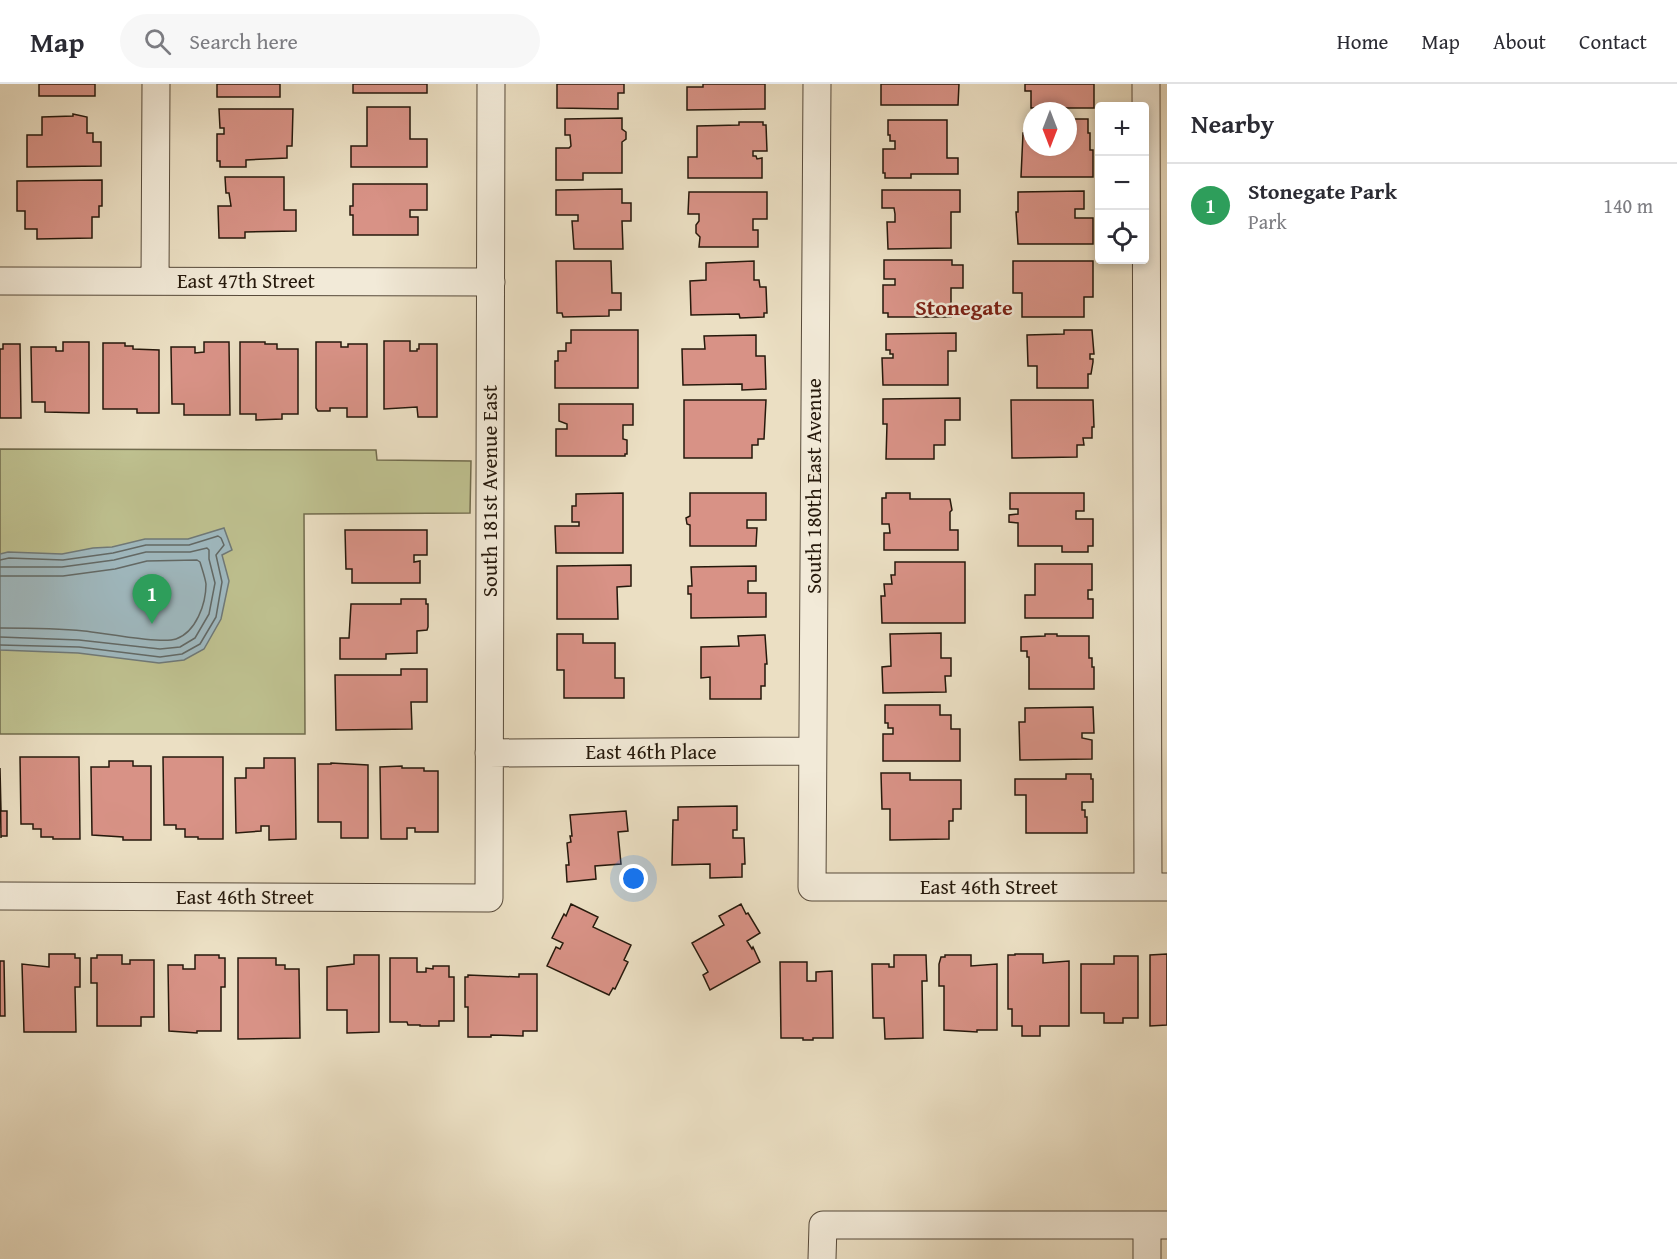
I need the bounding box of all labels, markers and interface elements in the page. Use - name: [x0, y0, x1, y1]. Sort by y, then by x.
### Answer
- search box: [120, 14, 540, 68]
- text: Map: [30, 21, 84, 62]
- icon: search: [141, 25, 174, 58]
- text: Search here: [189, 25, 298, 57]
- text: Home: [1337, 26, 1388, 57]
- text: Map: [1421, 26, 1460, 57]
- text: About: [1493, 26, 1546, 57]
- text: Contact: [1579, 26, 1647, 57]
- north arrow: [1023, 102, 1077, 156]
- map controls: [1095, 102, 1149, 264]
- button: +: [1095, 102, 1149, 156]
- text: Nearby: [1191, 104, 1274, 143]
- button: −: [1095, 156, 1149, 210]
- text: Stonegate Park: [1248, 175, 1397, 207]
- text: 1: [1205, 191, 1216, 220]
- text: 140 m: [1603, 191, 1653, 220]
- text: Park: [1248, 207, 1287, 236]
- button: locate: [1095, 210, 1149, 264]
- street label: East 47th Street: [177, 265, 316, 296]
- district label: Stonegate: [915, 291, 1013, 323]
- street label: South 180th East Avenue: [798, 378, 829, 594]
- street label: South 181st Avenue East: [474, 384, 505, 597]
- pin: 1: [132, 574, 172, 624]
- street label: East 46th Place: [585, 736, 717, 767]
- your location: [619, 864, 648, 893]
- street label: East 46th Street: [920, 871, 1059, 902]
- street label: East 46th Street: [176, 881, 315, 912]

